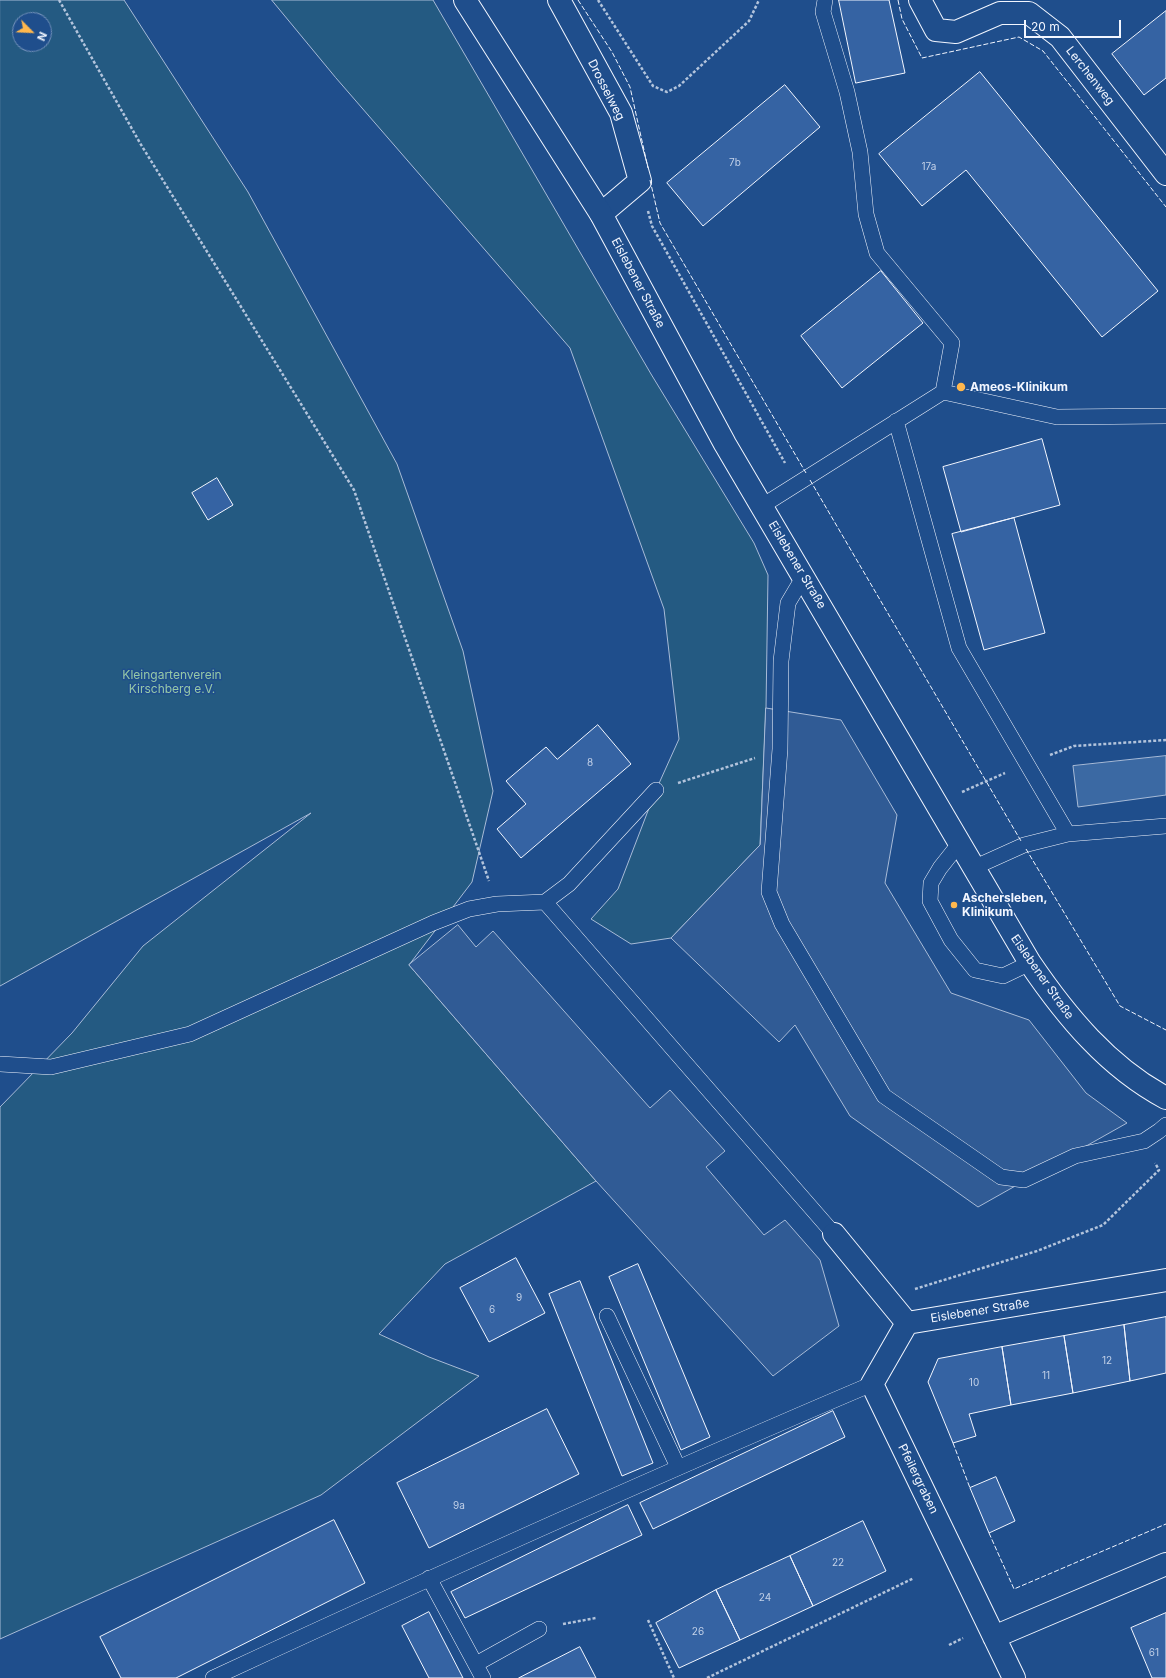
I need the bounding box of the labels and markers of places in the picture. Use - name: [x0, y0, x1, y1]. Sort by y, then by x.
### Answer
- place label: Ameos-Klinikum: [970, 380, 1068, 394]
- marker: Ameos-Klinikum: [955, 381, 967, 393]
- place label: Aschersleben, Klinikum: [962, 891, 1047, 919]
- marker: Aschersleben, Klinikum: [949, 900, 959, 910]

